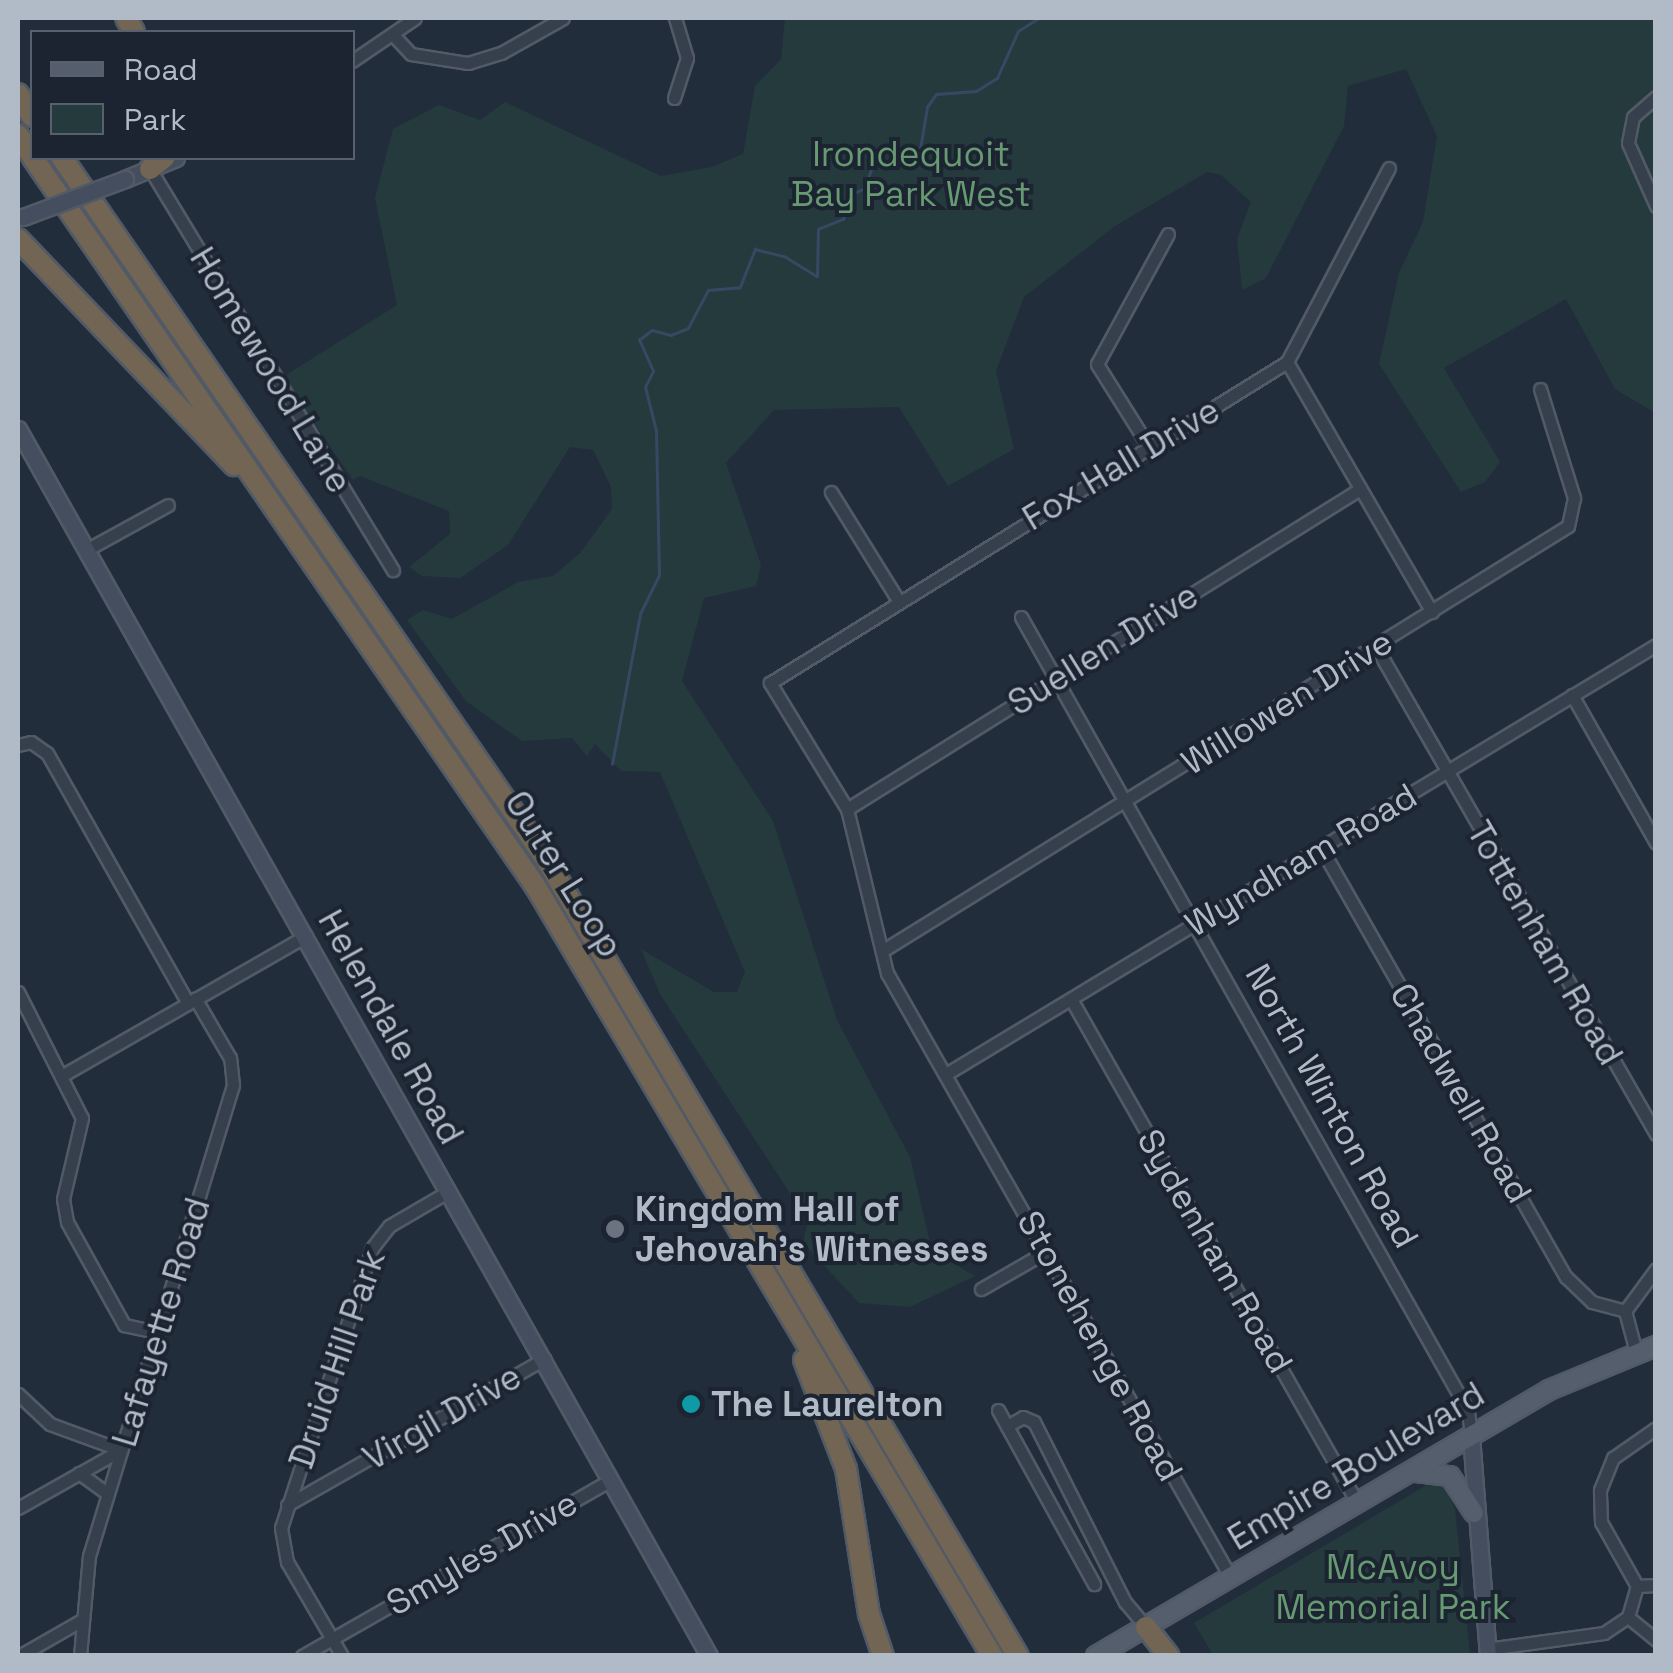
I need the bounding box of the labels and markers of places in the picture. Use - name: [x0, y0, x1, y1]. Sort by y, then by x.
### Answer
- place label: Kingdom Hall of Jehovah’s Witnesses: [635, 1188, 988, 1270]
- marker: Kingdom Hall of Jehovah’s Witnesses: [604, 1218, 626, 1240]
- place label: The Laurelton: [711, 1383, 944, 1425]
- marker: The Laurelton: [680, 1393, 702, 1415]

